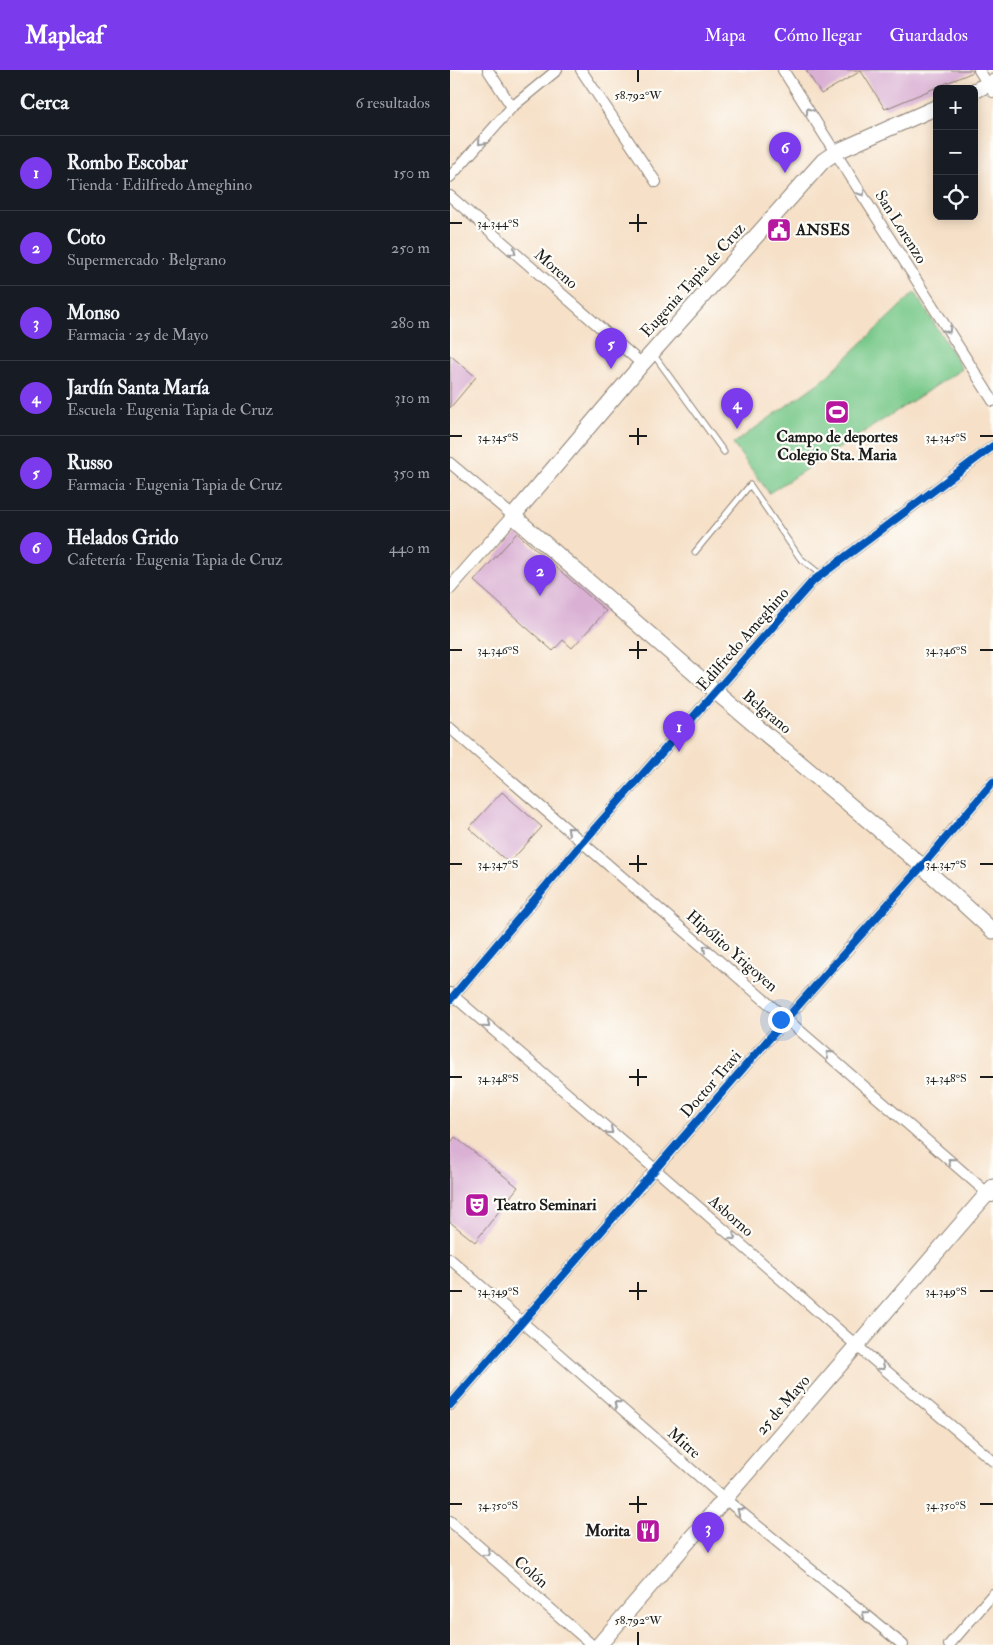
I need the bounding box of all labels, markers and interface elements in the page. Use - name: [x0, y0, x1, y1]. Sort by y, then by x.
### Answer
- text: Mapleaf: [25, 20, 104, 51]
- text: Mapa: [705, 24, 746, 47]
- text: Cómo llegar: [774, 24, 862, 47]
- text: Guardados: [890, 24, 968, 47]
- map controls: [933, 85, 978, 220]
- button: +: [933, 85, 978, 130]
- text: 58.792°W: [615, 88, 662, 103]
- text: Cerca: [20, 89, 69, 116]
- text: 6 resultados: [355, 93, 430, 113]
- one-way arrow: [806, 107, 816, 116]
- button: −: [933, 130, 978, 175]
- pin: 6: [769, 132, 801, 173]
- one-way arrow: [478, 137, 487, 146]
- text: Rombo Escobar: [67, 151, 188, 175]
- text: 1: [33, 163, 39, 183]
- text: 150 m: [393, 163, 430, 183]
- text: Tienda · Edilfredo Ameghino: [67, 175, 252, 195]
- button: locate: [933, 175, 978, 220]
- street label: San Lorenzo: [871, 187, 932, 268]
- one-way arrow: [855, 188, 865, 197]
- text: 34.344°S: [477, 216, 519, 231]
- public building icon: ANSES: [766, 217, 792, 243]
- street label: Eugenia Tapia de Cruz: [636, 218, 751, 342]
- place label: ANSES: [795, 220, 850, 240]
- text: Coto: [67, 226, 105, 250]
- text: 2: [32, 238, 40, 258]
- text: 250 m: [391, 238, 430, 258]
- street label: Moreno: [530, 245, 582, 294]
- one-way arrow: [507, 246, 516, 254]
- text: Supermercado · Belgrano: [67, 250, 226, 270]
- text: Monso: [67, 301, 120, 325]
- text: 3: [33, 313, 39, 333]
- text: 280 m: [390, 313, 430, 333]
- text: Farmacia · 25 de Mayo: [67, 325, 208, 345]
- one-way arrow: [942, 325, 952, 334]
- pin: 5: [595, 328, 627, 369]
- text: Jardín Santa María: [67, 376, 209, 400]
- text: 4: [32, 388, 40, 408]
- text: 310 m: [394, 388, 430, 408]
- pin: 4: [721, 388, 753, 429]
- sports icon: Campo de deportes Colegio Sta. Maria: [824, 399, 850, 425]
- text: Escuela · Eugenia Tapia de Cruz: [67, 400, 273, 420]
- place label: Campo de deportes Colegio Sta. Maria: [776, 427, 898, 466]
- text: 34.345°S: [478, 430, 518, 445]
- text: 34.345°S: [926, 430, 966, 445]
- text: Russo: [67, 451, 112, 475]
- text: 5: [32, 463, 40, 483]
- text: 350 m: [393, 463, 430, 483]
- text: Farmacia · Eugenia Tapia de Cruz: [67, 475, 282, 495]
- text: Helados Grido: [67, 526, 179, 550]
- text: 6: [32, 538, 40, 558]
- text: 440 m: [389, 538, 430, 558]
- text: Cafetería · Eugenia Tapia de Cruz: [67, 550, 283, 570]
- pin: 2: [524, 555, 556, 596]
- street label: Edilfredo Ameghino: [693, 583, 793, 695]
- text: 34.346°S: [477, 643, 519, 658]
- text: 34.346°S: [925, 643, 967, 658]
- street label: Belgrano: [739, 686, 796, 738]
- pin: 1: [663, 711, 695, 752]
- one-way arrow: [566, 827, 575, 836]
- text: 34.347°S: [478, 857, 518, 872]
- text: 34.347°S: [926, 857, 966, 872]
- street label: Hipólito Yrigoyen: [681, 906, 782, 997]
- one-way arrow: [703, 945, 712, 954]
- your location: [768, 1007, 794, 1033]
- one-way arrow: [481, 1019, 490, 1028]
- street label: Doctor Travi: [676, 1046, 746, 1122]
- one-way arrow: [825, 1051, 834, 1060]
- text: 34.348°S: [477, 1071, 519, 1086]
- text: 34.348°S: [925, 1071, 967, 1086]
- one-way arrow: [605, 1125, 614, 1134]
- one-way arrow: [948, 1158, 957, 1167]
- street label: Asborno: [704, 1190, 758, 1241]
- theatre icon: Teatro Seminari: [464, 1192, 490, 1218]
- place label: Teatro Seminari: [493, 1195, 597, 1215]
- one-way arrow: [727, 1232, 736, 1240]
- text: 34.349°S: [477, 1284, 519, 1299]
- text: 34.349°S: [925, 1284, 967, 1299]
- one-way arrow: [876, 1361, 885, 1370]
- street label: 25 de Mayo: [752, 1371, 815, 1439]
- one-way arrow: [613, 1401, 622, 1410]
- street label: Mitre: [663, 1423, 705, 1463]
- text: 34.350°S: [478, 1498, 518, 1513]
- text: 34.350°S: [926, 1498, 966, 1513]
- one-way arrow: [736, 1507, 745, 1516]
- pin: 3: [692, 1512, 724, 1553]
- restaurant icon: Morita: [635, 1518, 661, 1544]
- place label: Morita: [584, 1521, 630, 1541]
- one-way arrow: [481, 1548, 490, 1557]
- street label: Colón: [510, 1552, 552, 1592]
- one-way arrow: [862, 1611, 871, 1620]
- text: 58.792°W: [615, 1613, 662, 1628]

